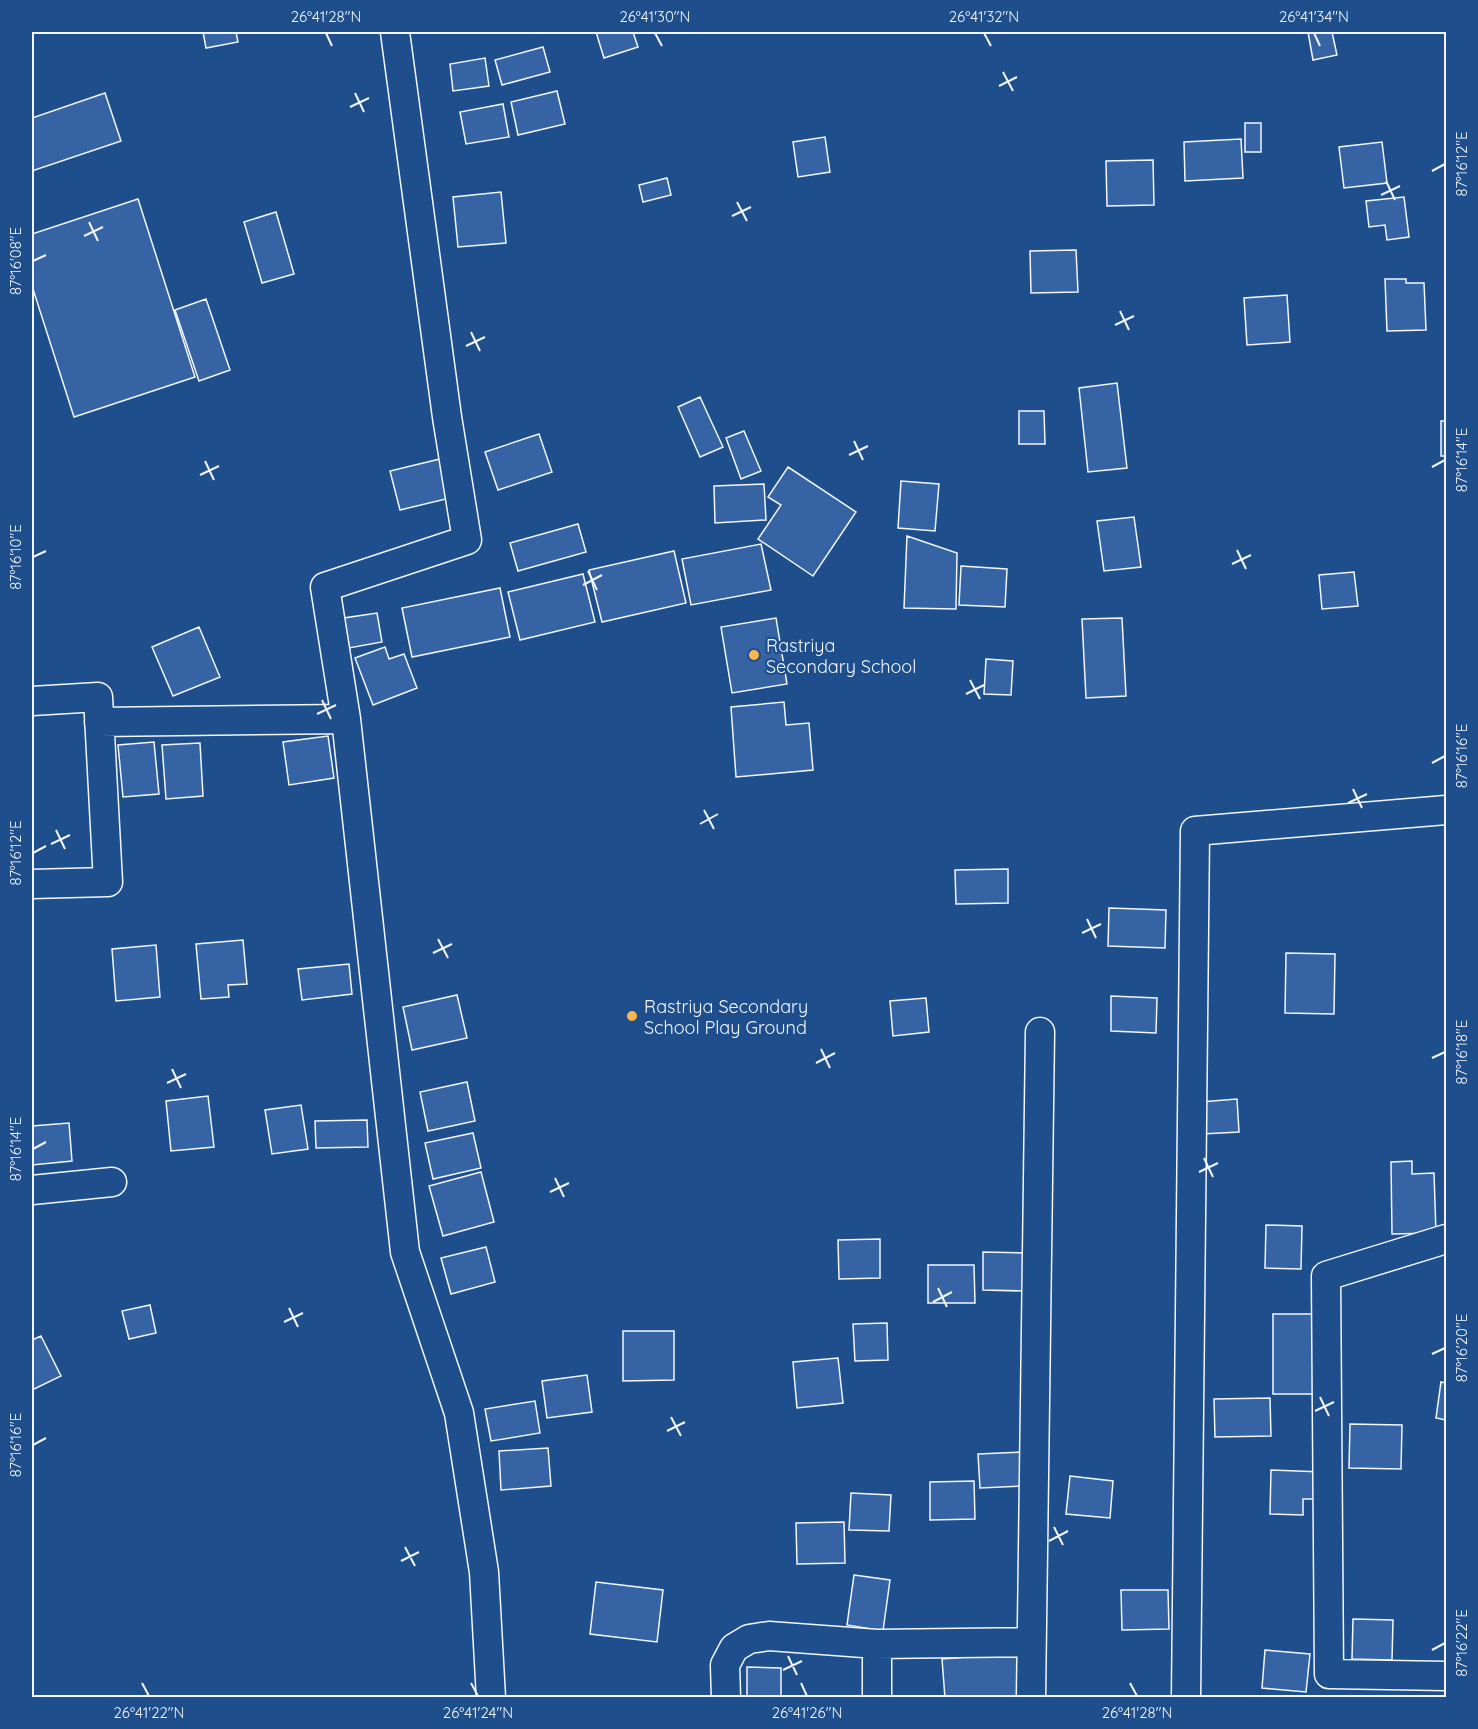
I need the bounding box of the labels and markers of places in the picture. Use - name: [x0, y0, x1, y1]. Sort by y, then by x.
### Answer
- place label: Rastriya Secondary School: [766, 634, 916, 678]
- marker: Rastriya Secondary School: [747, 648, 761, 662]
- place label: Rastriya Secondary School Play Ground: [644, 995, 808, 1039]
- marker: Rastriya Secondary School Play Ground: [625, 1009, 639, 1023]

